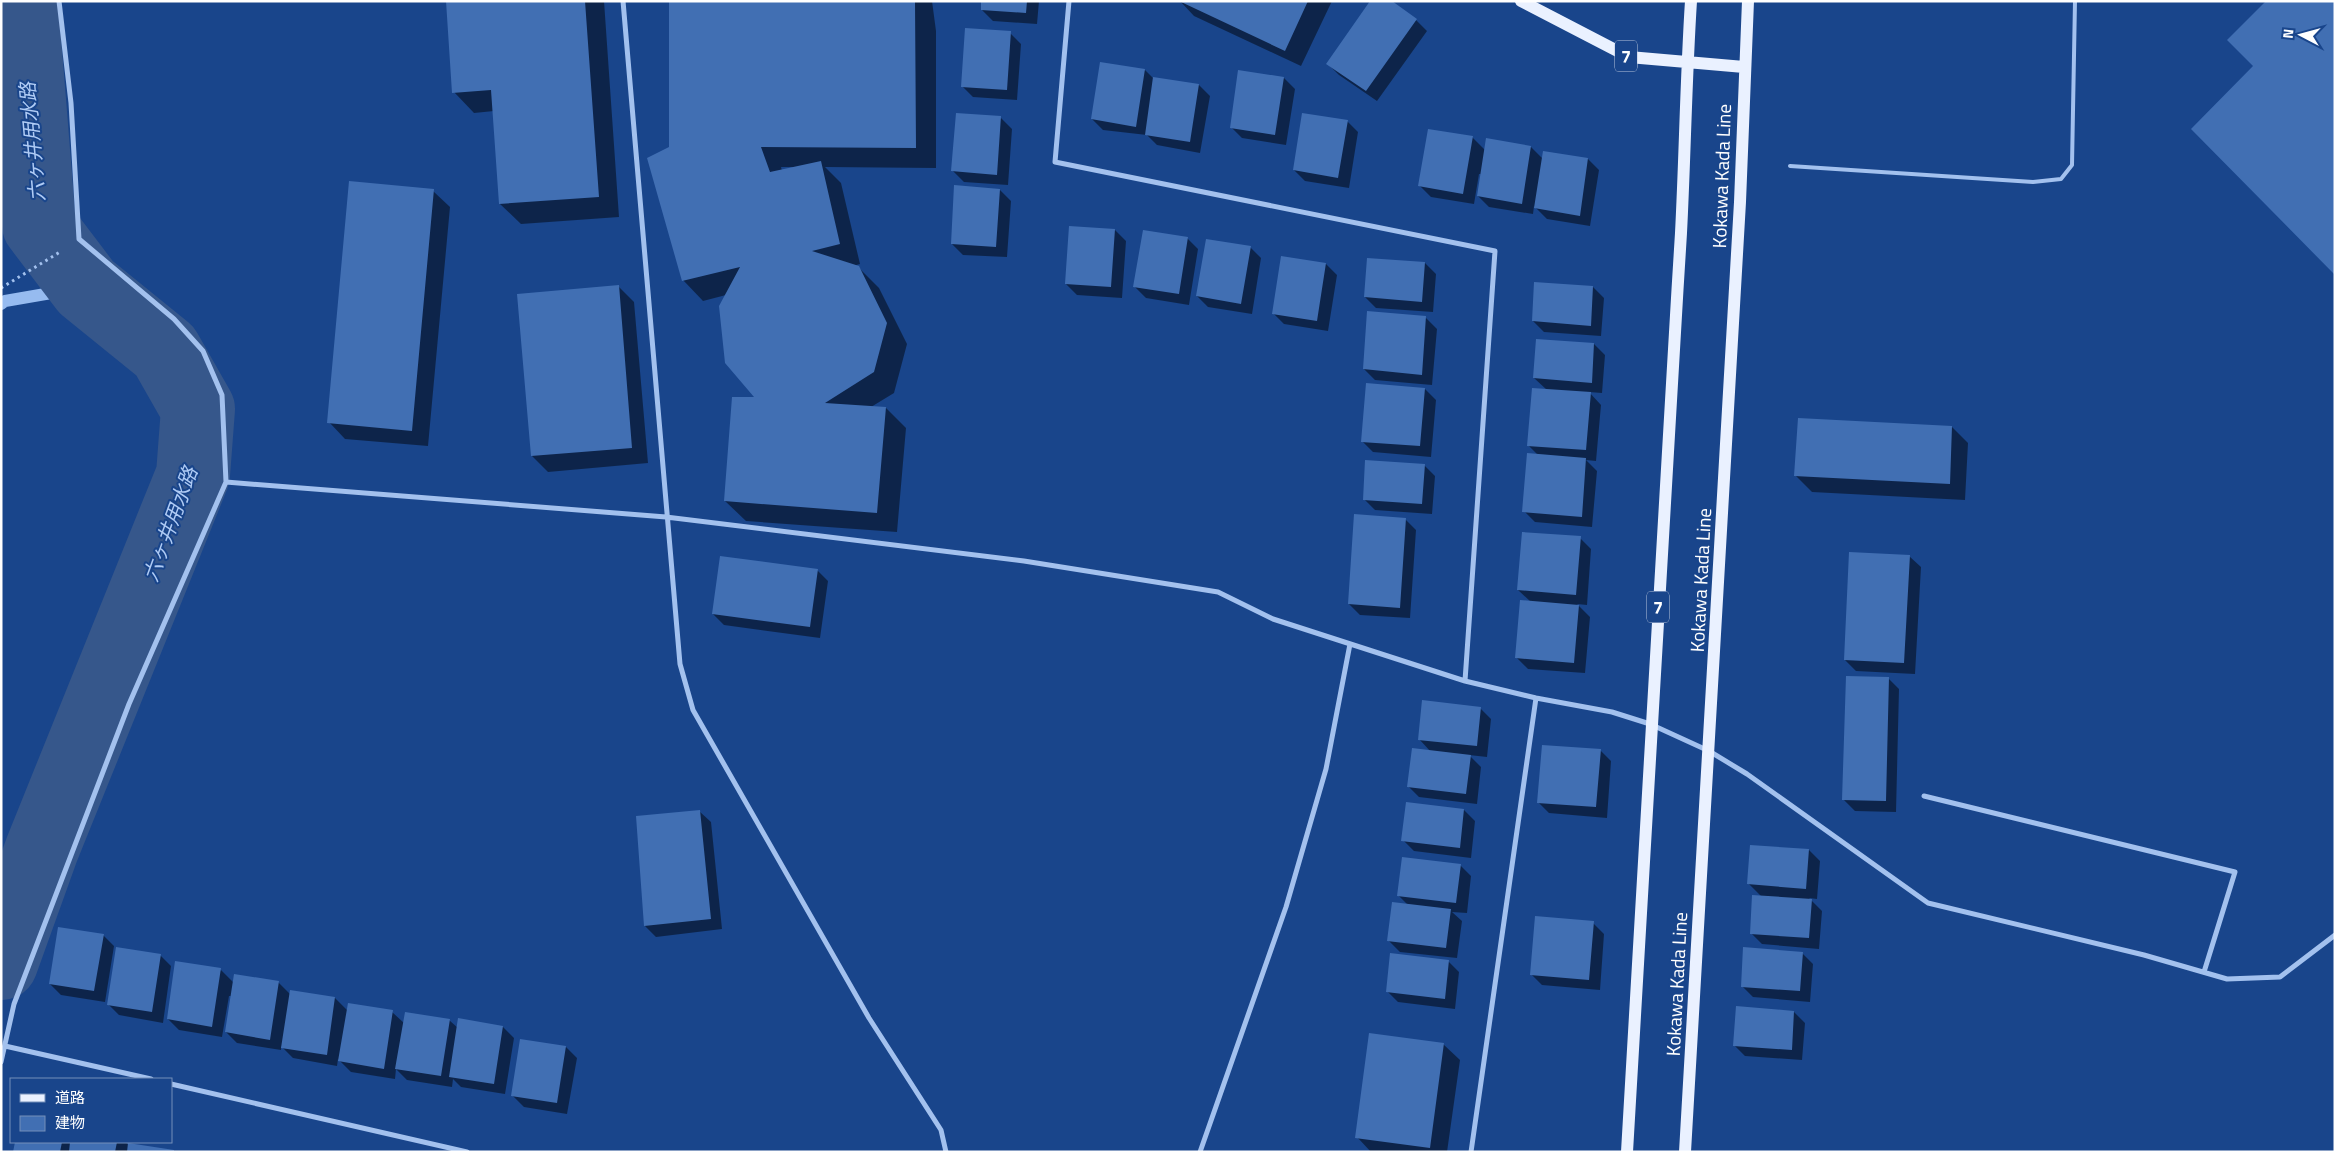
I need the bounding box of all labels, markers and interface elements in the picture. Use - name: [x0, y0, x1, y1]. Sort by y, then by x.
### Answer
- north arrow: [2276, 10, 2326, 60]
- text: N: [2277, 28, 2299, 40]
- road number: 7: [1615, 40, 1637, 72]
- water label: 六ヶ井用水路: [11, 79, 53, 203]
- street label: Kokawa Kada Line: [1704, 103, 1738, 249]
- water label: 六ヶ井用水路: [135, 460, 206, 586]
- street label: Kokawa Kada Line: [1682, 507, 1718, 653]
- road number: 7: [1647, 592, 1669, 622]
- street label: Kokawa Kada Line: [1658, 911, 1694, 1057]
- legend: [10, 1078, 172, 1143]
- text: 道路: [55, 1086, 85, 1109]
- text: 建物: [55, 1111, 85, 1134]

